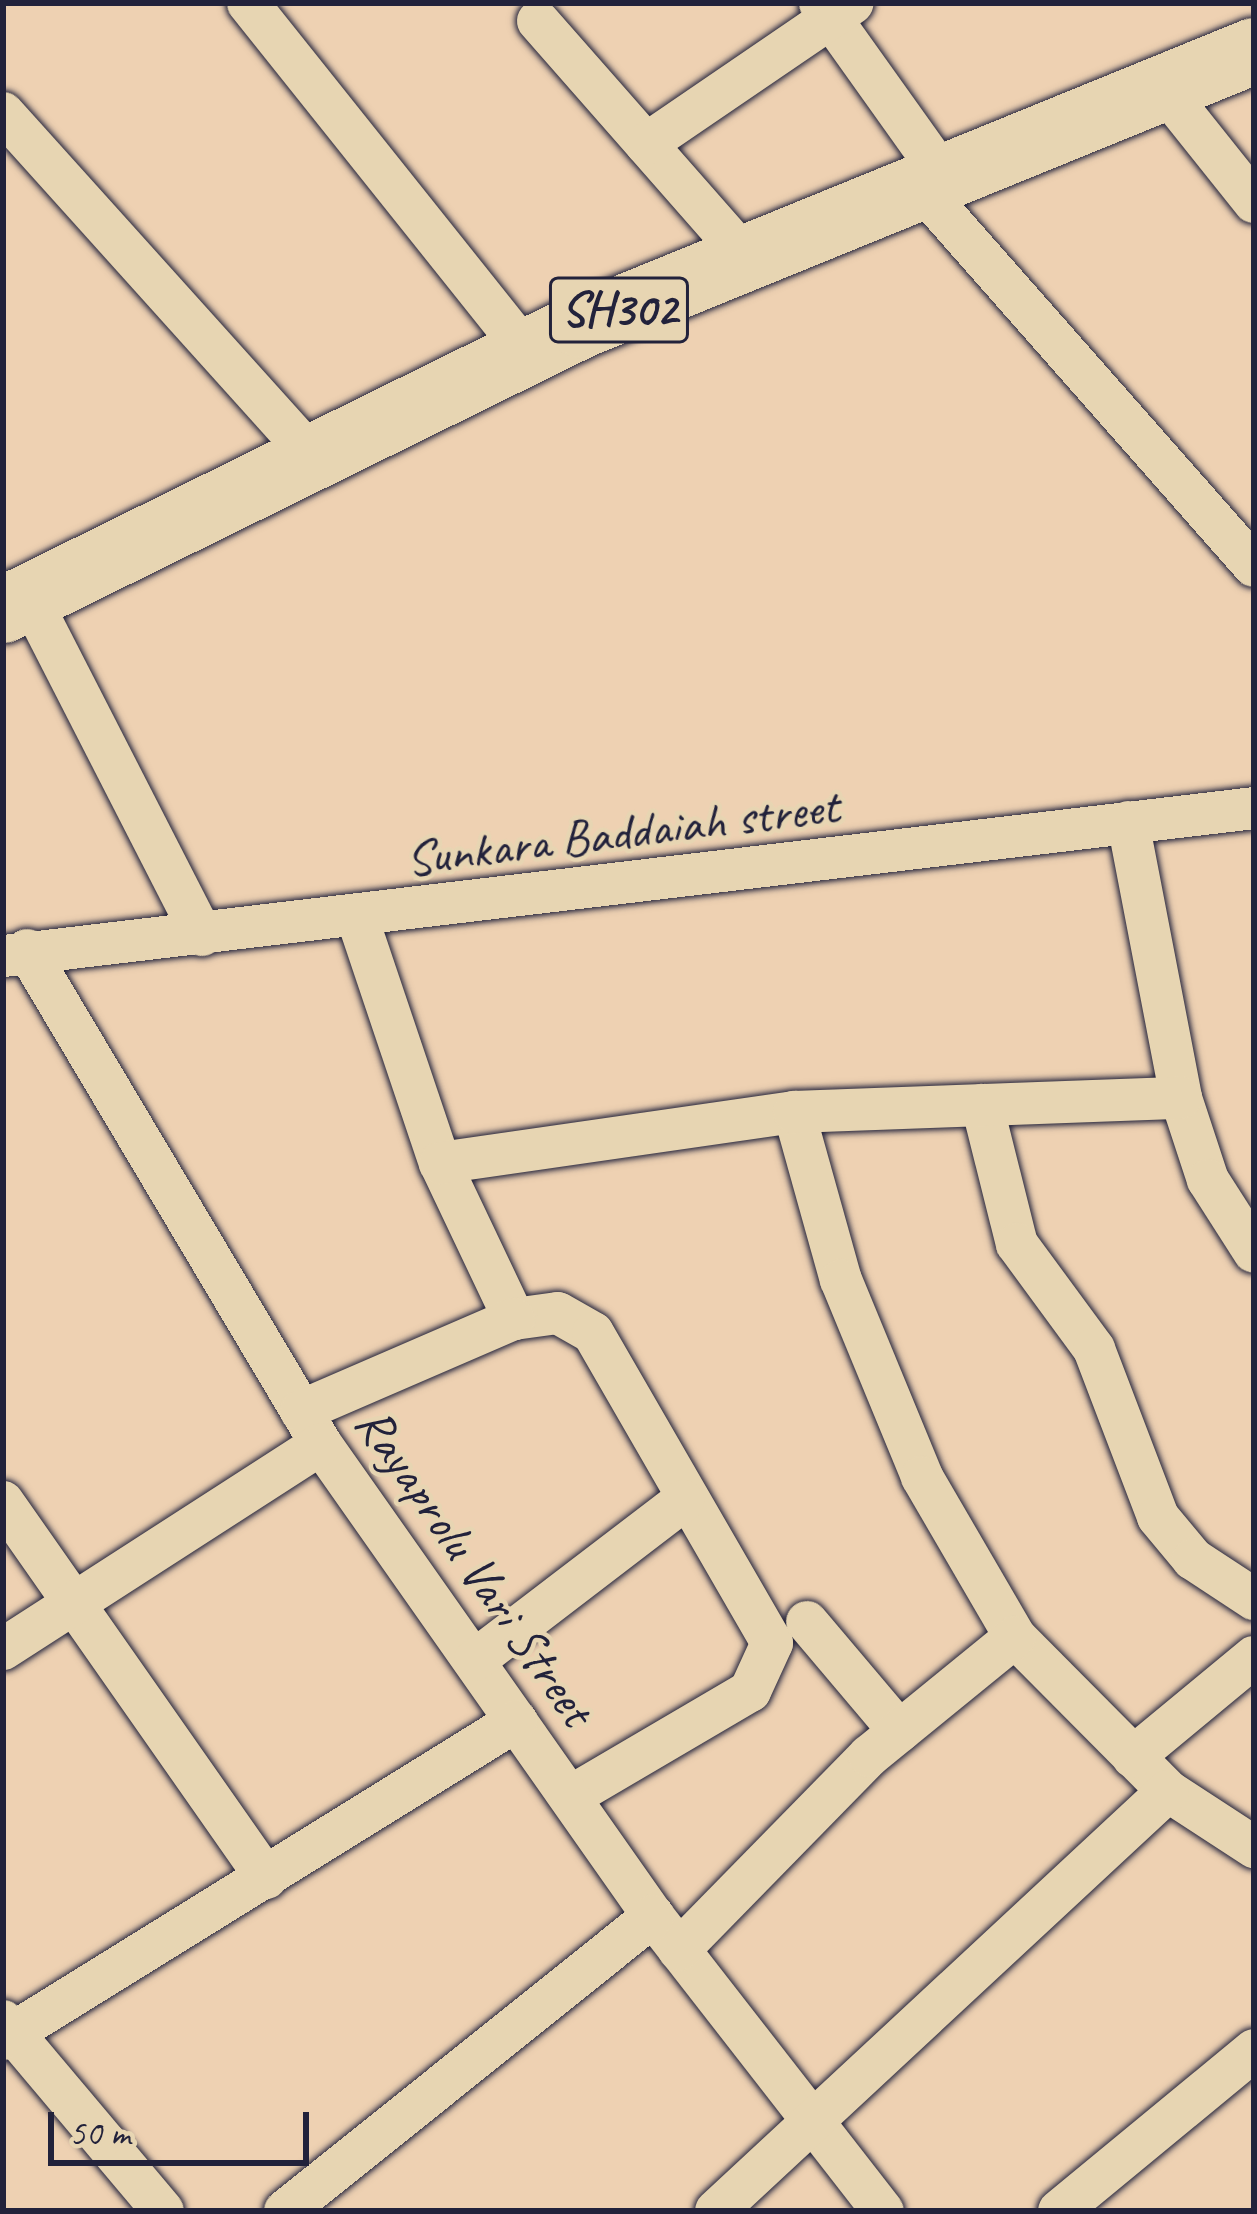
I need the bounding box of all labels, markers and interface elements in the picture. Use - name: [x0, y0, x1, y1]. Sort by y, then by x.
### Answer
- road number: SH302: [547, 268, 691, 352]
- street label: Sunkara Baddaiah street: [402, 775, 842, 889]
- street label: Rayaprolu Vari Street: [342, 1394, 608, 1738]
- scale bar: [54, 2088, 315, 2162]
- text: 50 m: [69, 2110, 130, 2156]

